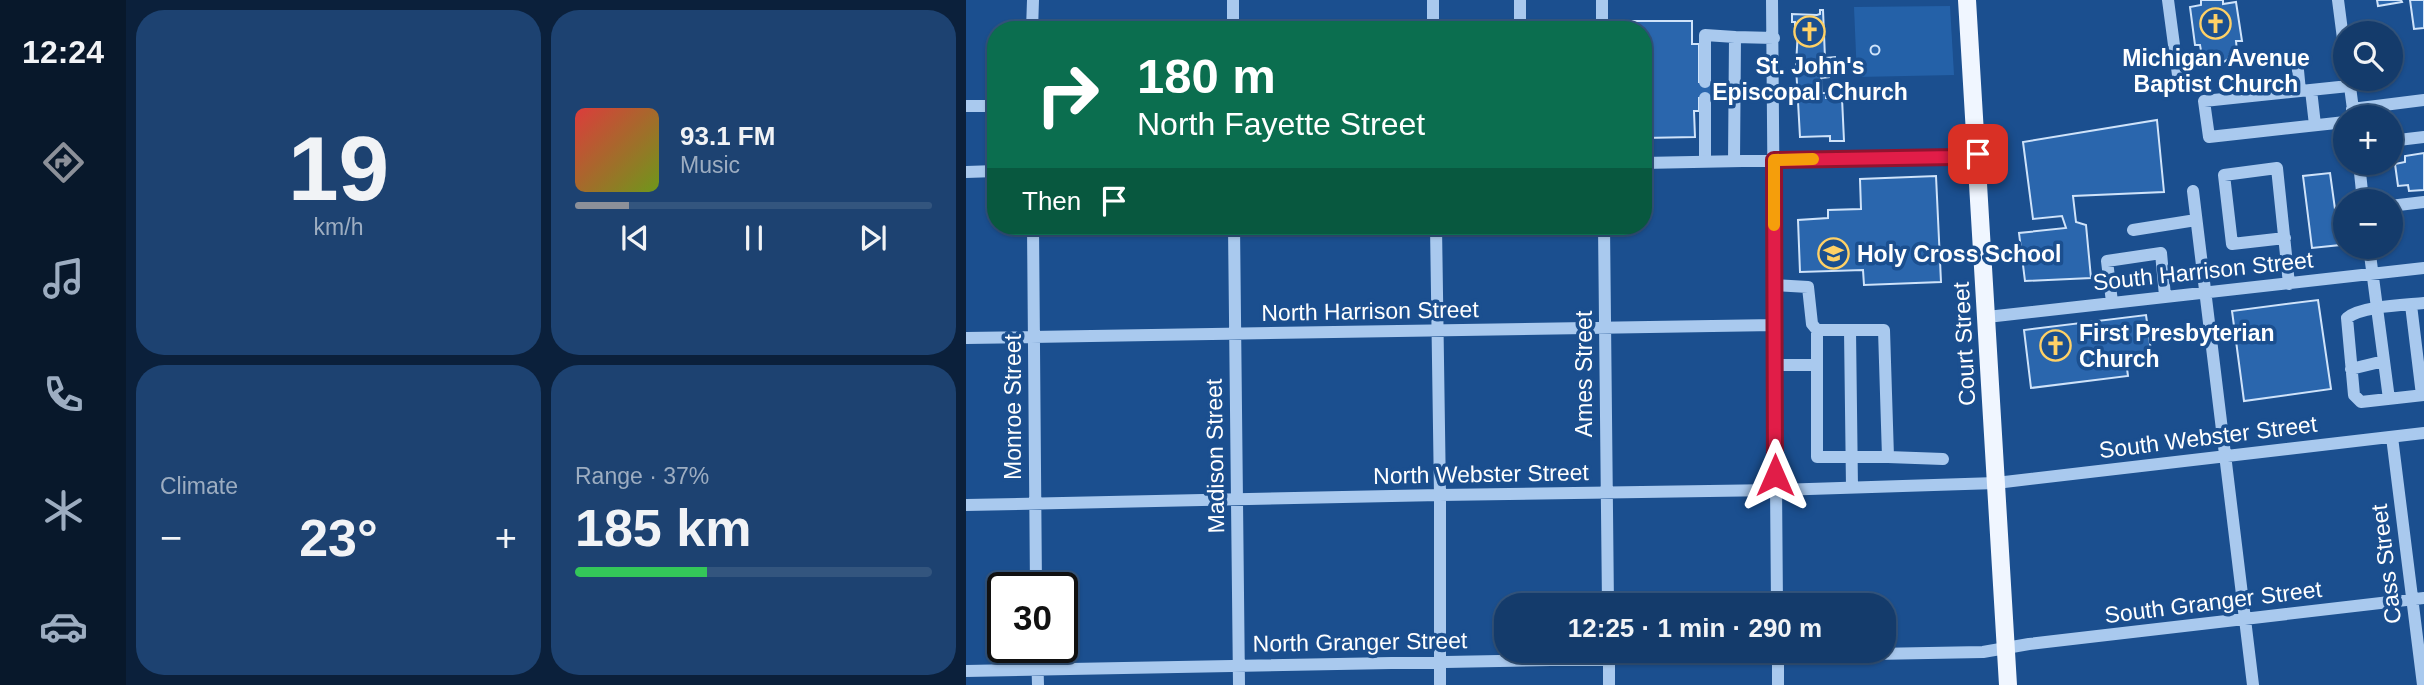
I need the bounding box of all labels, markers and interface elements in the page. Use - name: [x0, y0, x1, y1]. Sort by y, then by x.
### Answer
- church icon: Michigan Avenue Baptist Church: [2199, 7, 2233, 41]
- church icon: St. John's Episcopal Church: [1793, 15, 1827, 49]
- map controls: [2333, 21, 2403, 259]
- button: search: [2333, 21, 2403, 91]
- text: 12:24: [22, 34, 104, 70]
- place label: Michigan Avenue Baptist Church: [2122, 45, 2310, 97]
- icon: right: [1022, 49, 1113, 140]
- text: 180 m: [1137, 49, 1276, 103]
- place label: St. John's Episcopal Church: [1712, 53, 1908, 105]
- button: +: [2333, 105, 2403, 175]
- text: North Fayette Street: [1137, 106, 1425, 142]
- text: 19: [288, 118, 389, 219]
- text: 93.1 FM: [680, 121, 775, 151]
- pin: [1948, 124, 2008, 184]
- icon: arrive: [1959, 135, 1997, 173]
- icon: directions: [39, 138, 88, 187]
- text: Music: [680, 152, 740, 178]
- icon: arrive: [1095, 182, 1133, 220]
- text: Then: [1022, 186, 1081, 216]
- button: −: [2333, 189, 2403, 259]
- text: km/h: [314, 214, 363, 240]
- icon: previous: [616, 219, 654, 257]
- icon: pause: [735, 219, 773, 257]
- icon: next: [854, 219, 892, 257]
- school or university icon: Holy Cross School: [1817, 237, 1851, 271]
- place label: Holy Cross School: [1857, 241, 2061, 267]
- street label: South Harrison Street: [2092, 246, 2315, 295]
- icon: music: [39, 254, 88, 303]
- street label: Court Street: [1948, 281, 1980, 407]
- street label: North Harrison Street: [1261, 296, 1479, 326]
- street label: Ames Street: [1571, 310, 1597, 437]
- place label: First Presbyterian Church: [2079, 320, 2275, 372]
- church icon: First Presbyterian Church: [2039, 329, 2073, 363]
- street label: Monroe Street: [1000, 334, 1026, 480]
- icon: phone: [39, 370, 88, 419]
- street label: Madison Street: [1201, 378, 1229, 534]
- street label: South Webster Street: [2097, 411, 2319, 463]
- position arrow: [1738, 438, 1812, 512]
- street label: North Webster Street: [1373, 459, 1590, 489]
- text: Range · 37%: [575, 463, 709, 489]
- text: Climate: [160, 473, 238, 499]
- icon: climate: [39, 486, 88, 535]
- text: 185 km: [575, 499, 751, 557]
- street label: Cass Street: [2366, 502, 2406, 625]
- text: 23°: [299, 509, 378, 567]
- text: −: [160, 517, 182, 559]
- text: +: [495, 517, 517, 559]
- speed limit sign: 30: [987, 572, 1078, 663]
- street label: South Granger Street: [2103, 576, 2324, 628]
- icon: car: [39, 602, 88, 651]
- text: 12:25 · 1 min · 290 m: [1568, 613, 1822, 643]
- street label: North Granger Street: [1252, 627, 1468, 657]

